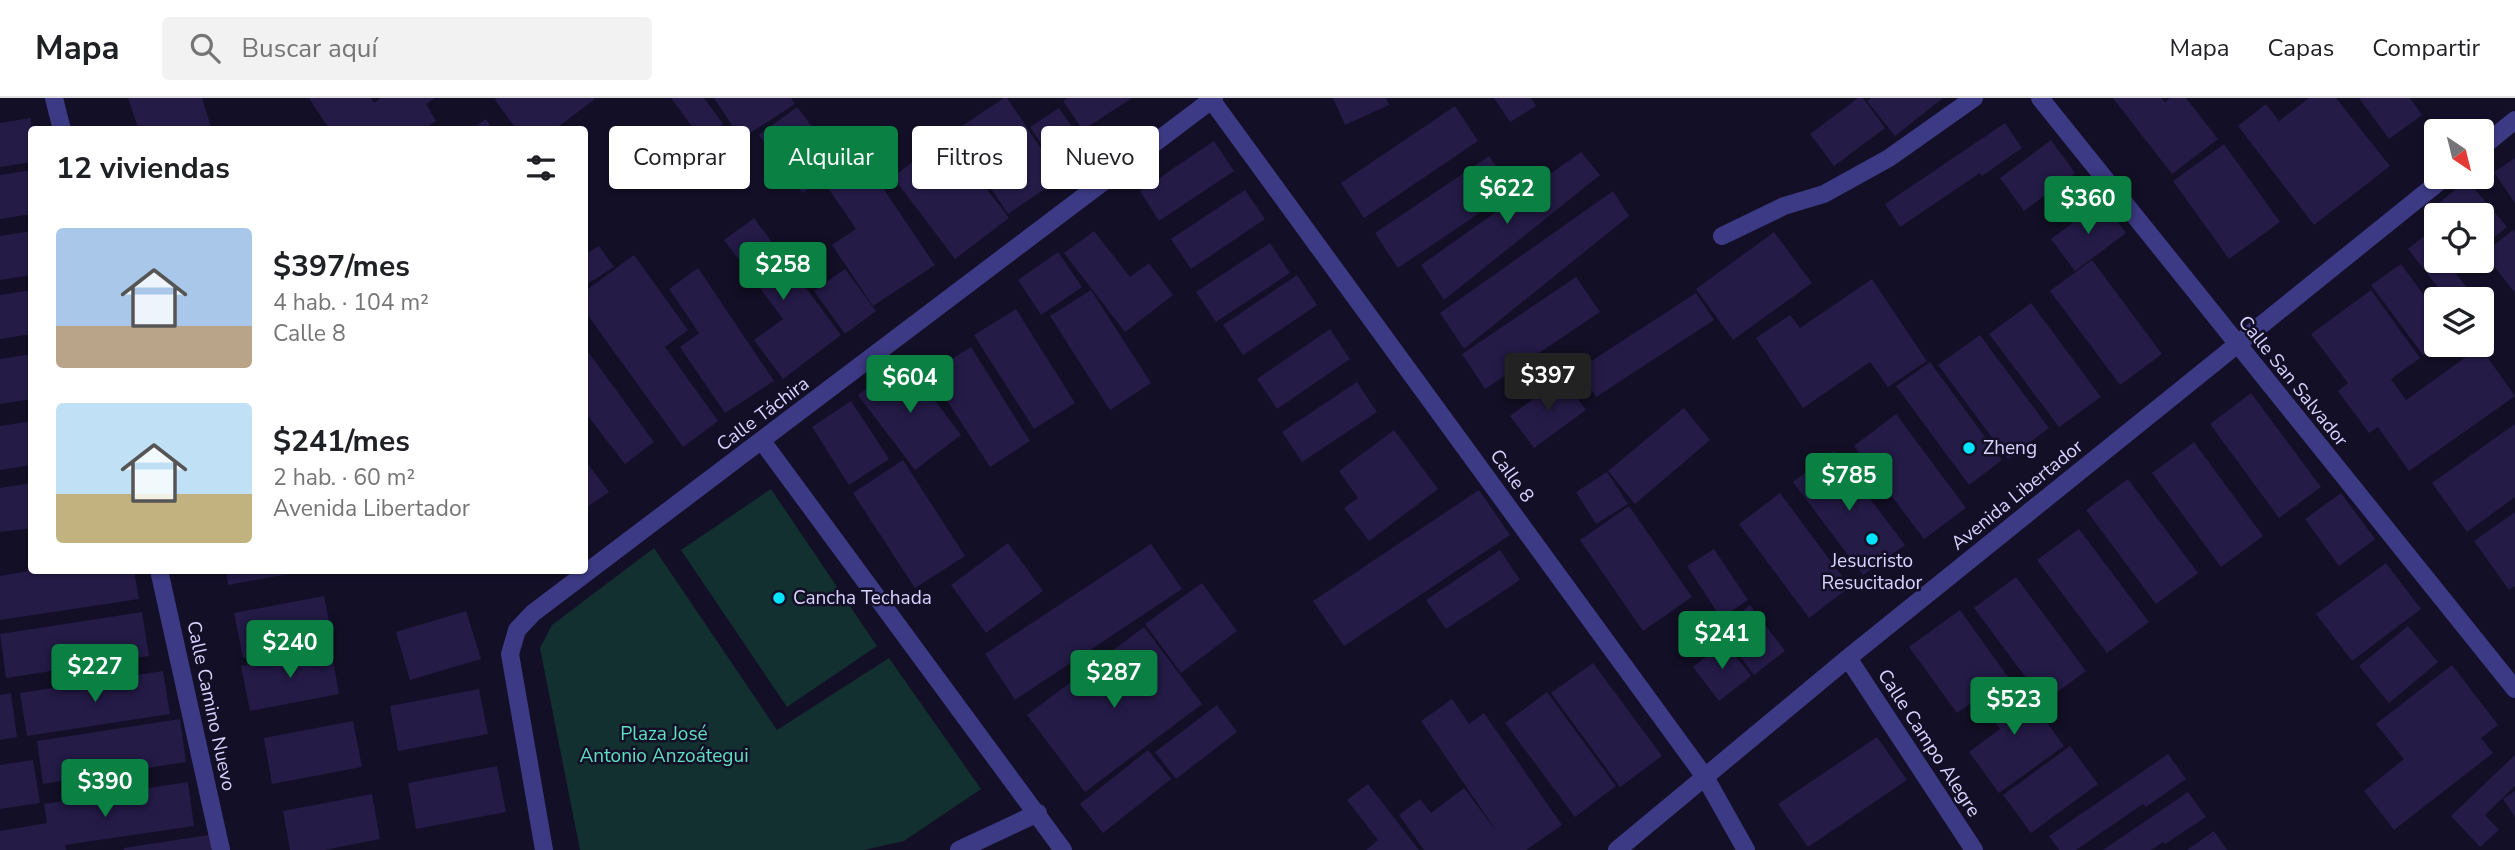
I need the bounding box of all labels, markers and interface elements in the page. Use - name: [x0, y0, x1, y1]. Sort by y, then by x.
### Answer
- search box: [162, 17, 652, 80]
- text: Mapa: [35, 26, 120, 71]
- icon: search: [186, 29, 224, 67]
- text: Buscar aquí: [242, 31, 377, 66]
- text: Mapa: [2170, 32, 2230, 64]
- text: Capas: [2268, 32, 2334, 64]
- text: Compartir: [2372, 32, 2480, 64]
- north arrow: [2424, 119, 2494, 189]
- map controls: [2424, 119, 2494, 357]
- chip: Comprar: [609, 126, 750, 189]
- chip: Alquilar: [764, 126, 898, 189]
- chip: Filtros: [912, 126, 1027, 189]
- chip: Nuevo: [1041, 126, 1159, 189]
- text: 12 viviendas: [56, 148, 230, 189]
- icon: filters: [522, 149, 560, 187]
- pin: $622: [1466, 166, 1548, 226]
- text: $622: [1479, 173, 1535, 204]
- pin: $360: [2047, 176, 2129, 236]
- text: $360: [2060, 183, 2116, 214]
- button: locate: [2424, 203, 2494, 273]
- pin: $258: [742, 242, 824, 302]
- text: $397/mes: [273, 246, 410, 287]
- text: $258: [755, 249, 811, 280]
- icon: home: [112, 256, 196, 340]
- text: 4 hab. · 104 m²: [273, 287, 429, 318]
- button: layers: [2424, 287, 2494, 357]
- street label: Calle San Salvador: [2232, 310, 2354, 452]
- text: Calle 8: [273, 318, 346, 349]
- pin: $397: [1507, 354, 1589, 413]
- pin: $604: [869, 356, 951, 415]
- text: $397: [1520, 360, 1576, 391]
- text: $604: [882, 362, 938, 393]
- street label: Calle Táchira: [711, 371, 815, 457]
- text: $241/mes: [273, 421, 410, 462]
- icon: home: [112, 431, 196, 515]
- street label: Avenida Libertador: [1946, 434, 2089, 556]
- place label: Zheng: [1983, 435, 2037, 461]
- marker: Zheng: [1961, 440, 1977, 456]
- street label: Calle 8: [1484, 444, 1540, 508]
- pin: $785: [1808, 454, 1890, 513]
- text: $785: [1821, 460, 1877, 491]
- text: 2 hab. · 60 m²: [273, 462, 415, 493]
- text: Avenida Libertador: [273, 493, 470, 524]
- marker: Jesucristo Resucitador: [1864, 531, 1880, 547]
- place label: Jesucristo Resucitador: [1822, 548, 1923, 596]
- place label: Cancha Techada: [793, 585, 932, 611]
- marker: Cancha Techada: [771, 590, 787, 606]
- pin: $241: [1681, 612, 1763, 671]
- text: $241: [1694, 618, 1750, 649]
- street label: Calle Camino Nuevo: [180, 619, 242, 793]
- pin: $240: [249, 620, 331, 680]
- text: $240: [262, 627, 318, 658]
- pin: $227: [54, 644, 136, 704]
- pin: $287: [1073, 650, 1155, 710]
- text: $227: [67, 651, 123, 682]
- text: $287: [1086, 657, 1142, 688]
- street label: Calle Campo Alegre: [1871, 664, 1987, 822]
- pin: $523: [1973, 678, 2055, 737]
- text: $523: [1986, 684, 2042, 715]
- park label: Plaza José Antonio Anzoátegui: [579, 721, 749, 769]
- pin: $390: [64, 760, 146, 819]
- text: $390: [77, 766, 133, 797]

